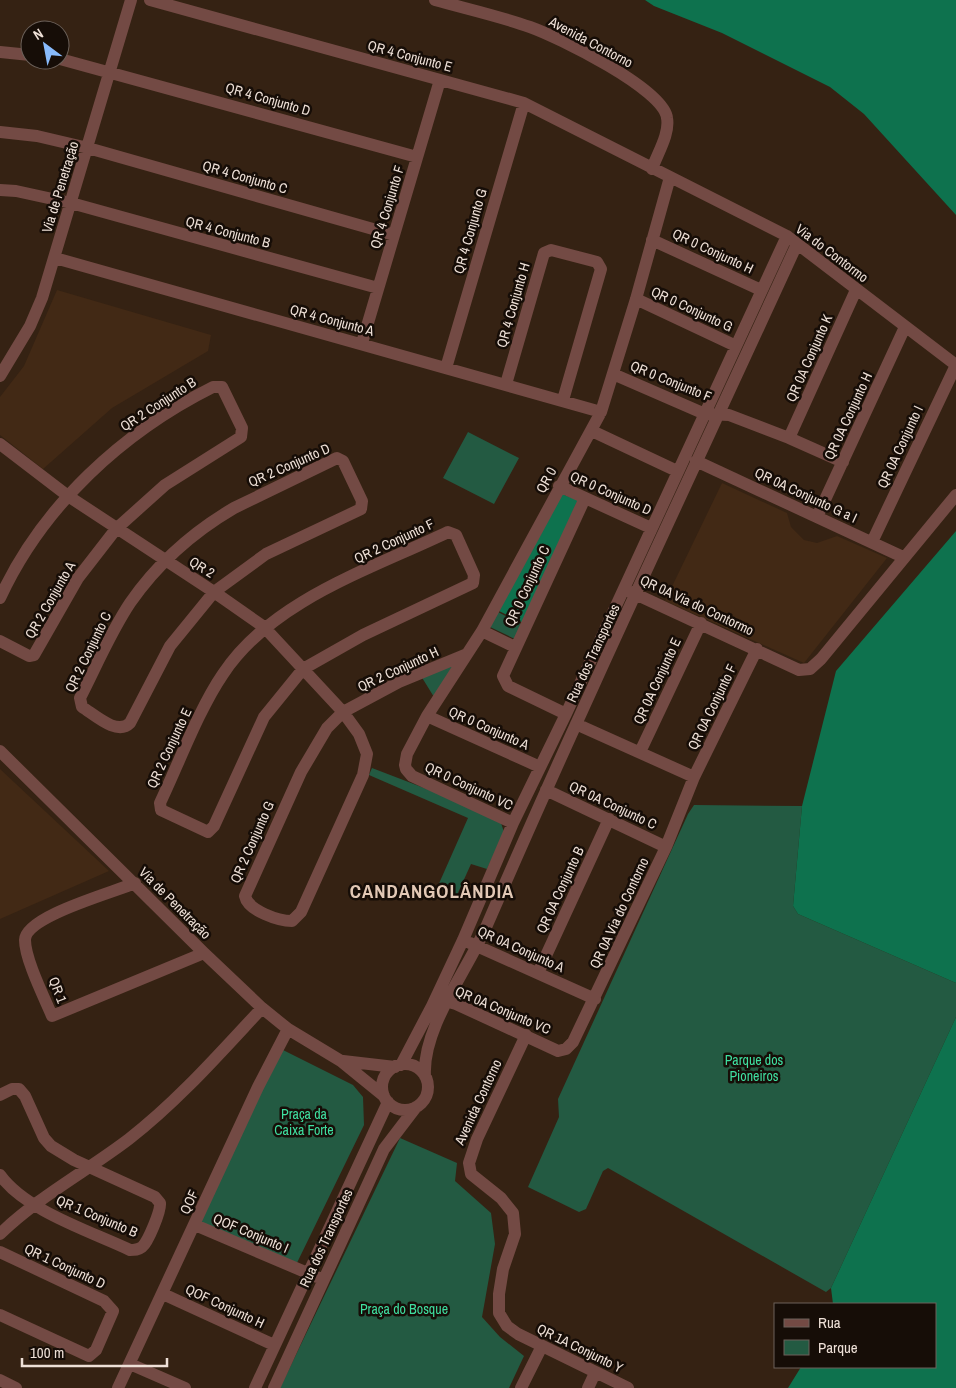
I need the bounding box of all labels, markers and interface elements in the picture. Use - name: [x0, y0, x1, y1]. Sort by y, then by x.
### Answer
- street label: Avenida Contorno: [545, 12, 636, 72]
- north arrow: [20, 20, 70, 70]
- text: N: [30, 24, 46, 44]
- street label: QR 4 Conjunto E: [366, 36, 454, 76]
- street label: QR 4 Conjunto D: [224, 78, 312, 120]
- street label: Via de Penetração: [38, 139, 82, 235]
- street label: QR 4 Conjunto C: [201, 156, 289, 198]
- street label: QR 4 Conjunto F: [366, 163, 408, 251]
- street label: QR 4 Conjunto G: [449, 186, 491, 276]
- street label: QR 4 Conjunto B: [184, 212, 273, 252]
- street label: Via do Contormo: [792, 220, 872, 286]
- street label: QR 0 Conjunto H: [670, 224, 756, 278]
- street label: QR 4 Conjunto H: [492, 261, 534, 349]
- street label: QR 0 Conjunto G: [648, 282, 736, 336]
- street label: QR 4 Conjunto A: [288, 300, 376, 340]
- street label: QR 0A Conjunto K: [782, 311, 836, 405]
- street label: QR 0 Conjunto F: [628, 357, 714, 405]
- street label: QR 0A Conjunto H: [820, 369, 876, 463]
- street label: QR 2 Conjunto B: [117, 373, 200, 435]
- street label: QR 0A Conjunto I: [873, 403, 927, 491]
- street label: QR 2 Conjunto D: [245, 439, 333, 491]
- street label: QR 0A Conjunto G a I: [752, 463, 860, 527]
- street label: QR 0: [532, 464, 560, 496]
- street label: QR 0 Conjunto D: [567, 467, 655, 519]
- street label: QR 2 Conjunto F: [351, 515, 437, 567]
- street label: QR 0 Conjunto C: [500, 543, 554, 629]
- street label: QR 2: [186, 552, 218, 582]
- street label: QR 2 Conjunto A: [21, 558, 80, 642]
- street label: QR 0A Via do Contormo: [637, 571, 757, 639]
- street label: Rua dos Transportes: [562, 601, 624, 705]
- street label: QR 2 Conjunto C: [61, 609, 115, 695]
- street label: QR 0A Conjunto E: [629, 635, 685, 727]
- street label: QR 2 Conjunto H: [355, 642, 441, 696]
- street label: QR 0A Conjunto F: [683, 661, 741, 753]
- street label: QR 0 Conjunto A: [446, 702, 532, 754]
- street label: QR 2 Conjunto E: [143, 705, 195, 791]
- street label: QR 0 Conjunto VC: [422, 758, 516, 814]
- street label: QR 0A Conjunto C: [566, 777, 660, 833]
- street label: QR 2 Conjunto G: [226, 798, 278, 886]
- street label: QR 0A Conjunto B: [532, 843, 588, 936]
- street label: QR 0A Via do Contorno: [585, 855, 653, 971]
- street label: Via de Penetração: [135, 863, 215, 943]
- district label: CANDANGOLÂNDIA: [350, 878, 514, 904]
- street label: QR 0A Conjunto A: [475, 922, 568, 976]
- street label: QR 1: [45, 974, 71, 1006]
- street label: QR 0A Conjunto VC: [452, 982, 554, 1038]
- park label: Parque dos Pioneiros: [725, 1051, 784, 1085]
- street label: Avenida Contorno: [450, 1056, 506, 1149]
- park label: Praça da Caixa Forte: [274, 1105, 334, 1139]
- street label: Rua dos Transportes: [295, 1186, 357, 1290]
- street label: QOF: [176, 1187, 202, 1217]
- street label: QR 1 Conjunto B: [54, 1191, 141, 1241]
- street label: QOF Conjunto I: [210, 1209, 292, 1257]
- street label: QR 1 Conjunto D: [22, 1239, 108, 1293]
- street label: QOF Conjunto H: [182, 1280, 268, 1332]
- park label: Praça do Bosque: [360, 1300, 448, 1318]
- legend: [774, 1303, 936, 1368]
- text: Rua: [818, 1312, 841, 1333]
- street label: QR 1A Conjunto Y: [534, 1319, 626, 1377]
- scale bar: [22, 1336, 168, 1368]
- text: Parque: [818, 1337, 858, 1358]
- text: 100 m: [30, 1342, 64, 1363]

